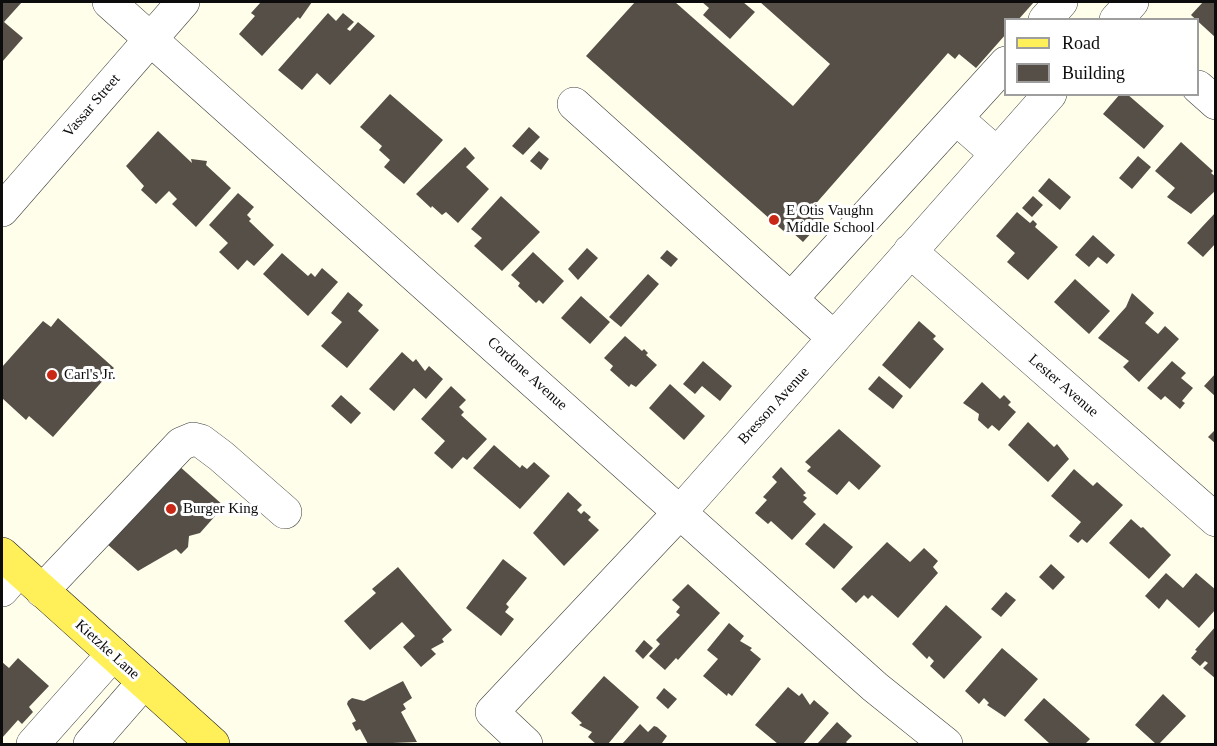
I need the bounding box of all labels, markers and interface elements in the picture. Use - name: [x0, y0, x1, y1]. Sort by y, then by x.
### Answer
- legend: [1004, 18, 1199, 96]
- text: Road: [1062, 33, 1100, 53]
- text: Building: [1062, 63, 1125, 83]
- street label: Vassar Street: [60, 71, 124, 141]
- place label: E Otis Vaughn Middle School: [786, 202, 875, 237]
- marker: E Otis Vaughn Middle School: [767, 213, 781, 227]
- street label: Cordone Avenue: [483, 334, 571, 414]
- street label: Lester Avenue: [1024, 351, 1102, 421]
- street label: Bresson Avenue: [735, 364, 813, 448]
- place label: Carl's Jr.: [64, 366, 116, 384]
- marker: Carl's Jr.: [45, 368, 59, 382]
- place label: Burger King: [183, 500, 258, 518]
- marker: Burger King: [164, 502, 178, 516]
- street label: Kietzke Lane: [71, 616, 143, 684]

